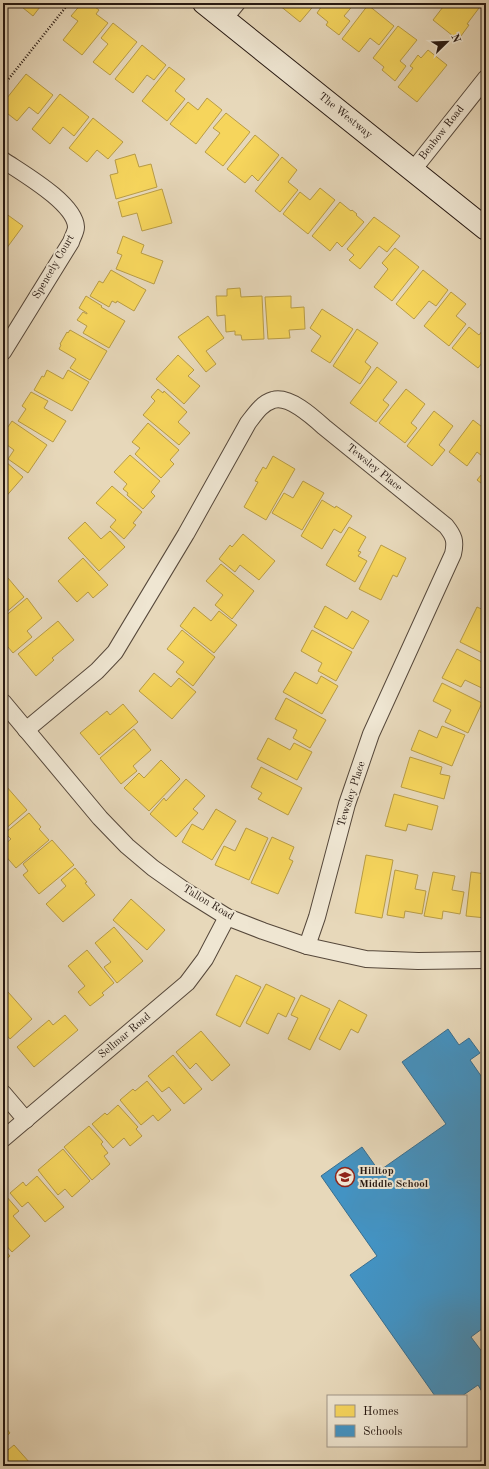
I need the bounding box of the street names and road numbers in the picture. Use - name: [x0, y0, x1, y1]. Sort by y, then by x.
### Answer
- street label: The Westway: [316, 91, 374, 141]
- street label: Benbow Road: [417, 104, 467, 162]
- street label: Spencely Court: [31, 233, 77, 301]
- street label: Tewsley Place: [344, 442, 404, 494]
- street label: Tewsley Place: [336, 760, 368, 828]
- street label: Tallon Road: [180, 883, 236, 923]
- street label: Sellmar Road: [97, 1011, 153, 1061]

